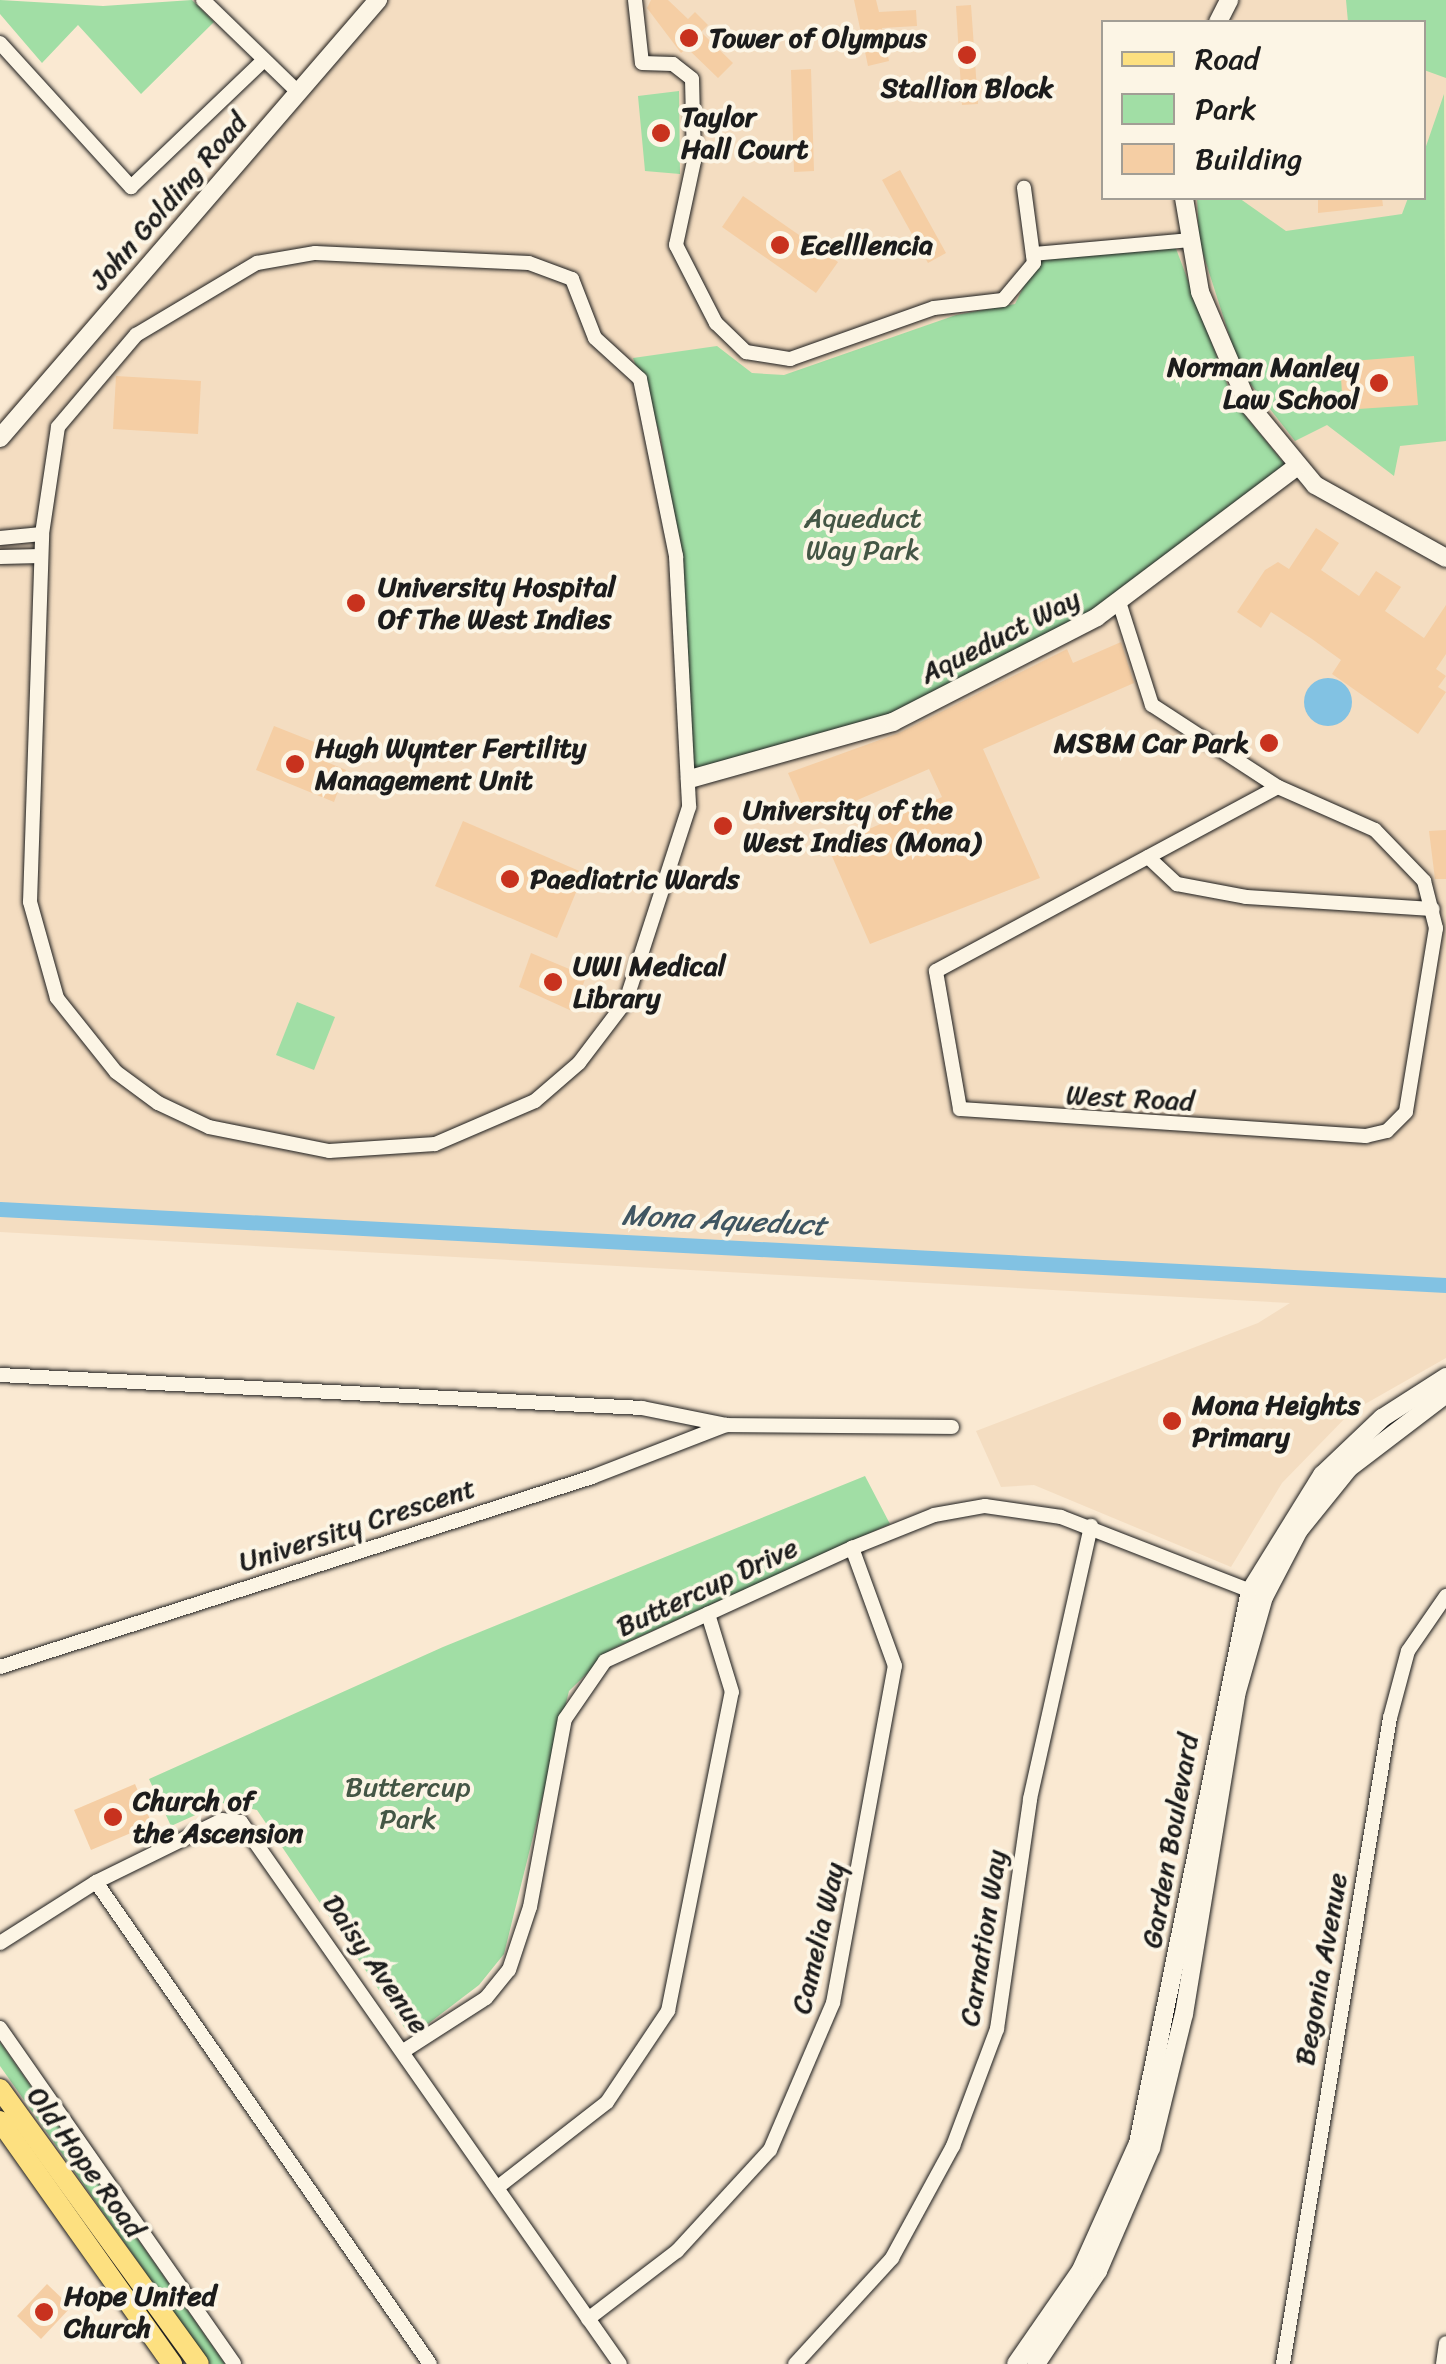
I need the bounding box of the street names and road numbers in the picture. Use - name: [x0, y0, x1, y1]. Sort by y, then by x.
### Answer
- street label: John Golding Road: [82, 106, 254, 296]
- street label: Aqueduct Way: [914, 581, 1086, 691]
- street label: West Road: [1065, 1078, 1195, 1118]
- street label: University Crescent: [235, 1471, 479, 1579]
- street label: Buttercup Drive: [611, 1530, 803, 1644]
- street label: Garden Boulevard: [1135, 1732, 1205, 1950]
- street label: Carnation Way: [952, 1847, 1014, 2029]
- street label: Camelia Way: [784, 1859, 852, 2017]
- street label: Begonia Avenue: [1288, 1871, 1354, 2067]
- street label: Daisy Avenue: [316, 1888, 436, 2040]
- street label: Old Hope Road: [20, 2080, 152, 2244]

